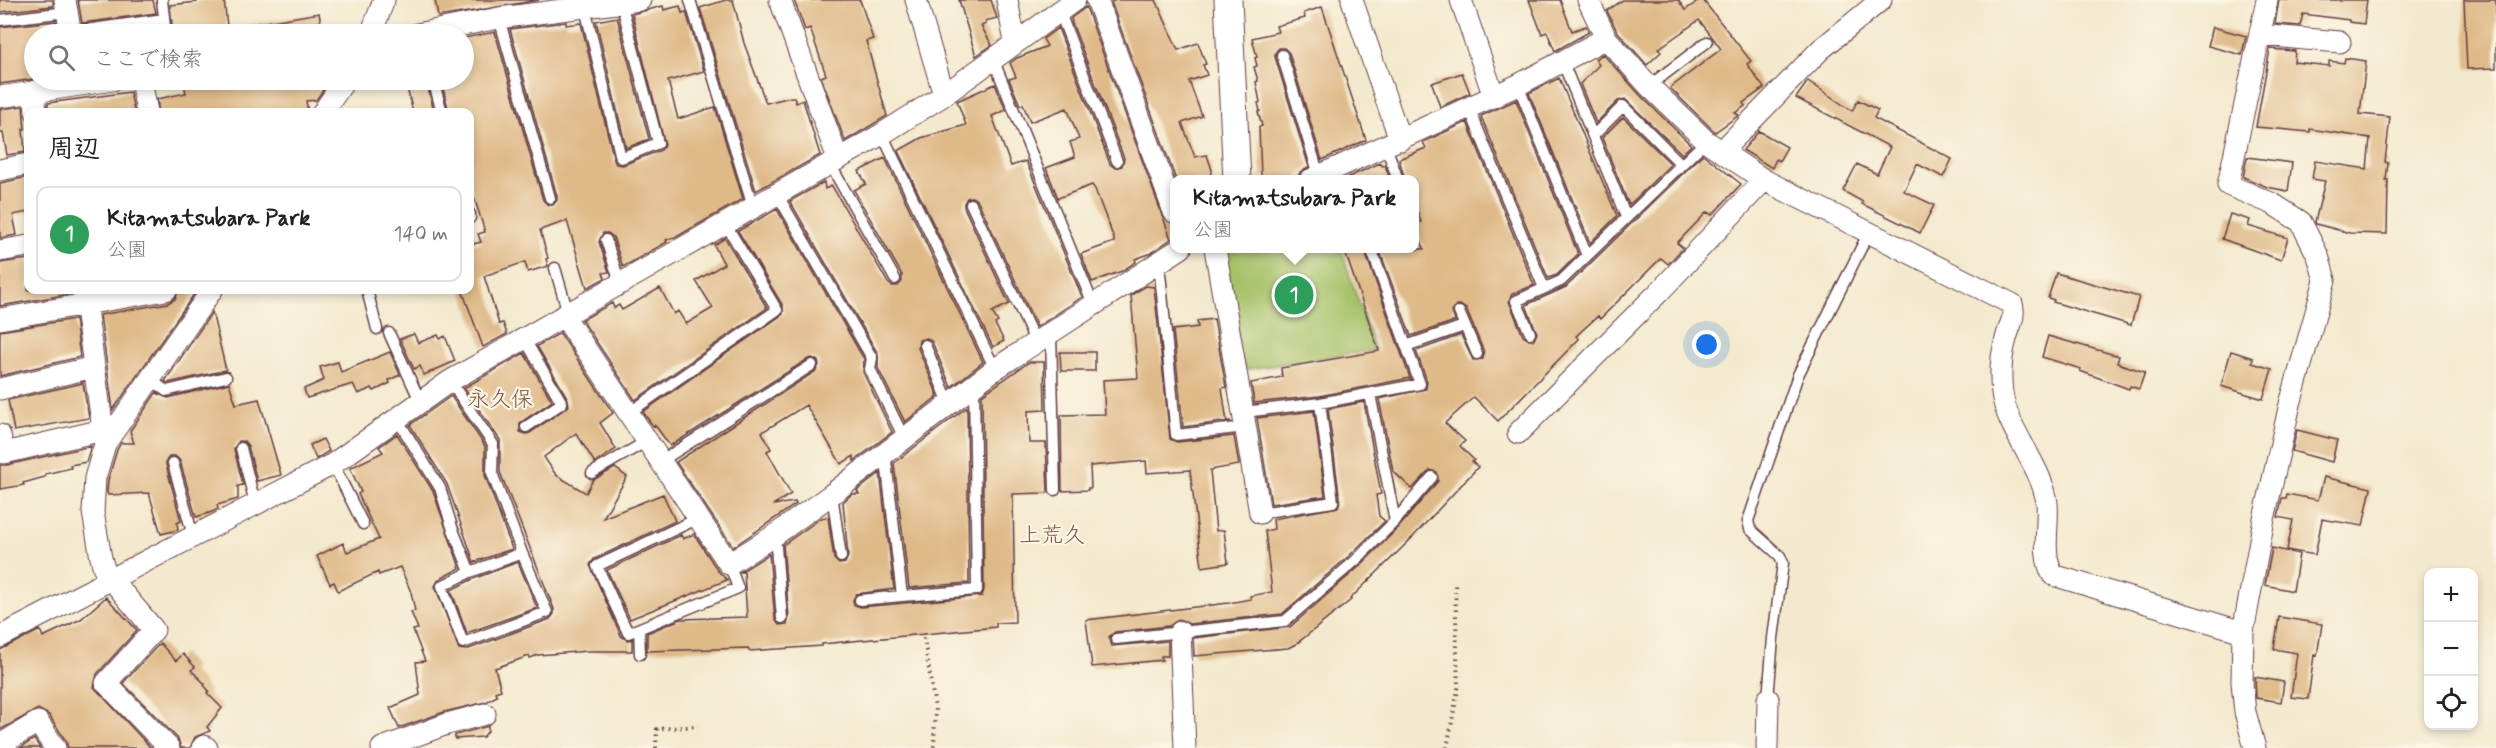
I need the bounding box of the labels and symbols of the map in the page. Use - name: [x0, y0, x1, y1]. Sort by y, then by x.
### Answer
- pin: 1: [1274, 272, 1314, 318]
- your location: [1692, 330, 1721, 359]
- district label: 永久保: [467, 386, 533, 414]
- district label: 上荒久: [1019, 522, 1085, 550]

